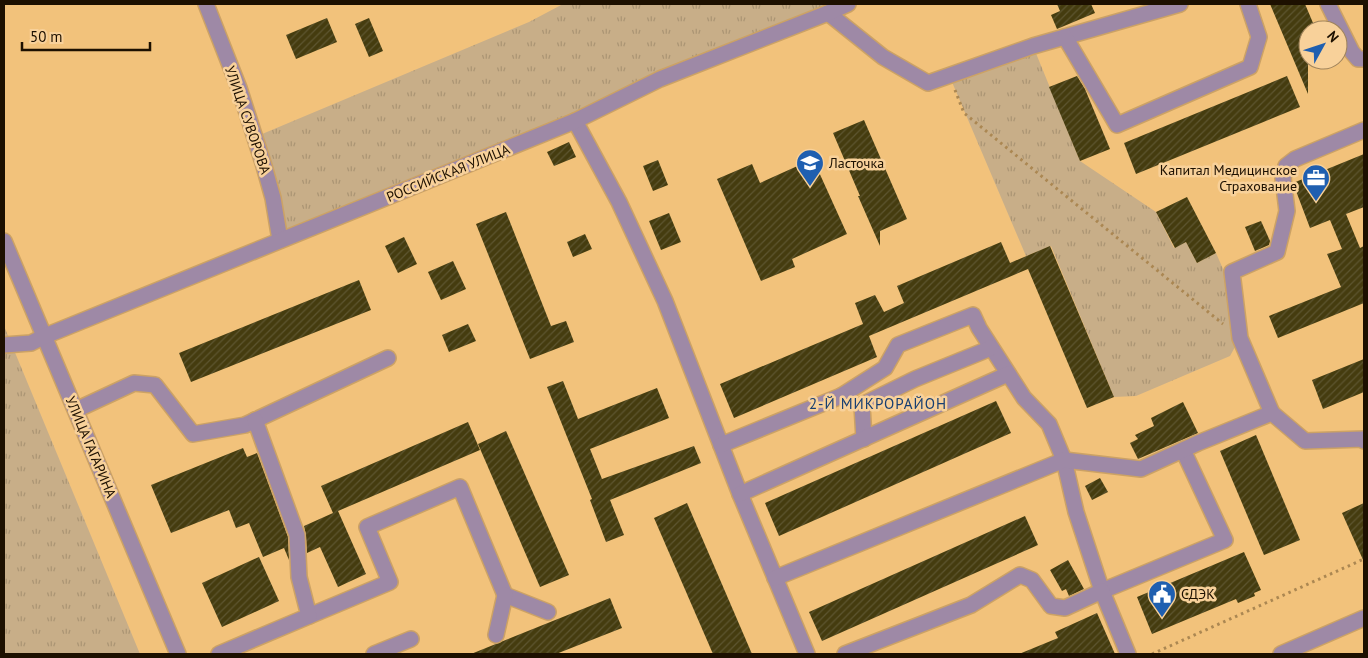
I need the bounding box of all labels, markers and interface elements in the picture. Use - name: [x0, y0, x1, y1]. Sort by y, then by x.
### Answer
- scale bar: [22, 20, 150, 52]
- north arrow: [1298, 20, 1348, 70]
- text: 50 m: [30, 27, 63, 46]
- text: N: [1323, 27, 1343, 46]
- street label: УЛИЦА СУВОРОВА: [221, 64, 275, 177]
- street label: РОССИЙСКАЯ УЛИЦА: [384, 140, 513, 206]
- school or university icon: Ласточка: [795, 148, 825, 187]
- place label: Ласточка: [828, 154, 884, 172]
- place label: Капитал Медицинское Страхование: [1160, 161, 1297, 195]
- office icon: Капитал Медицинское Страхование: [1301, 163, 1331, 202]
- street label: УЛИЦА ГАГАРИНА: [62, 394, 121, 501]
- district label: 2-Й МИКРОРАЙОН: [809, 394, 947, 413]
- public building icon: СДЭК: [1147, 579, 1177, 618]
- place label: СДЭК: [1181, 585, 1215, 603]

